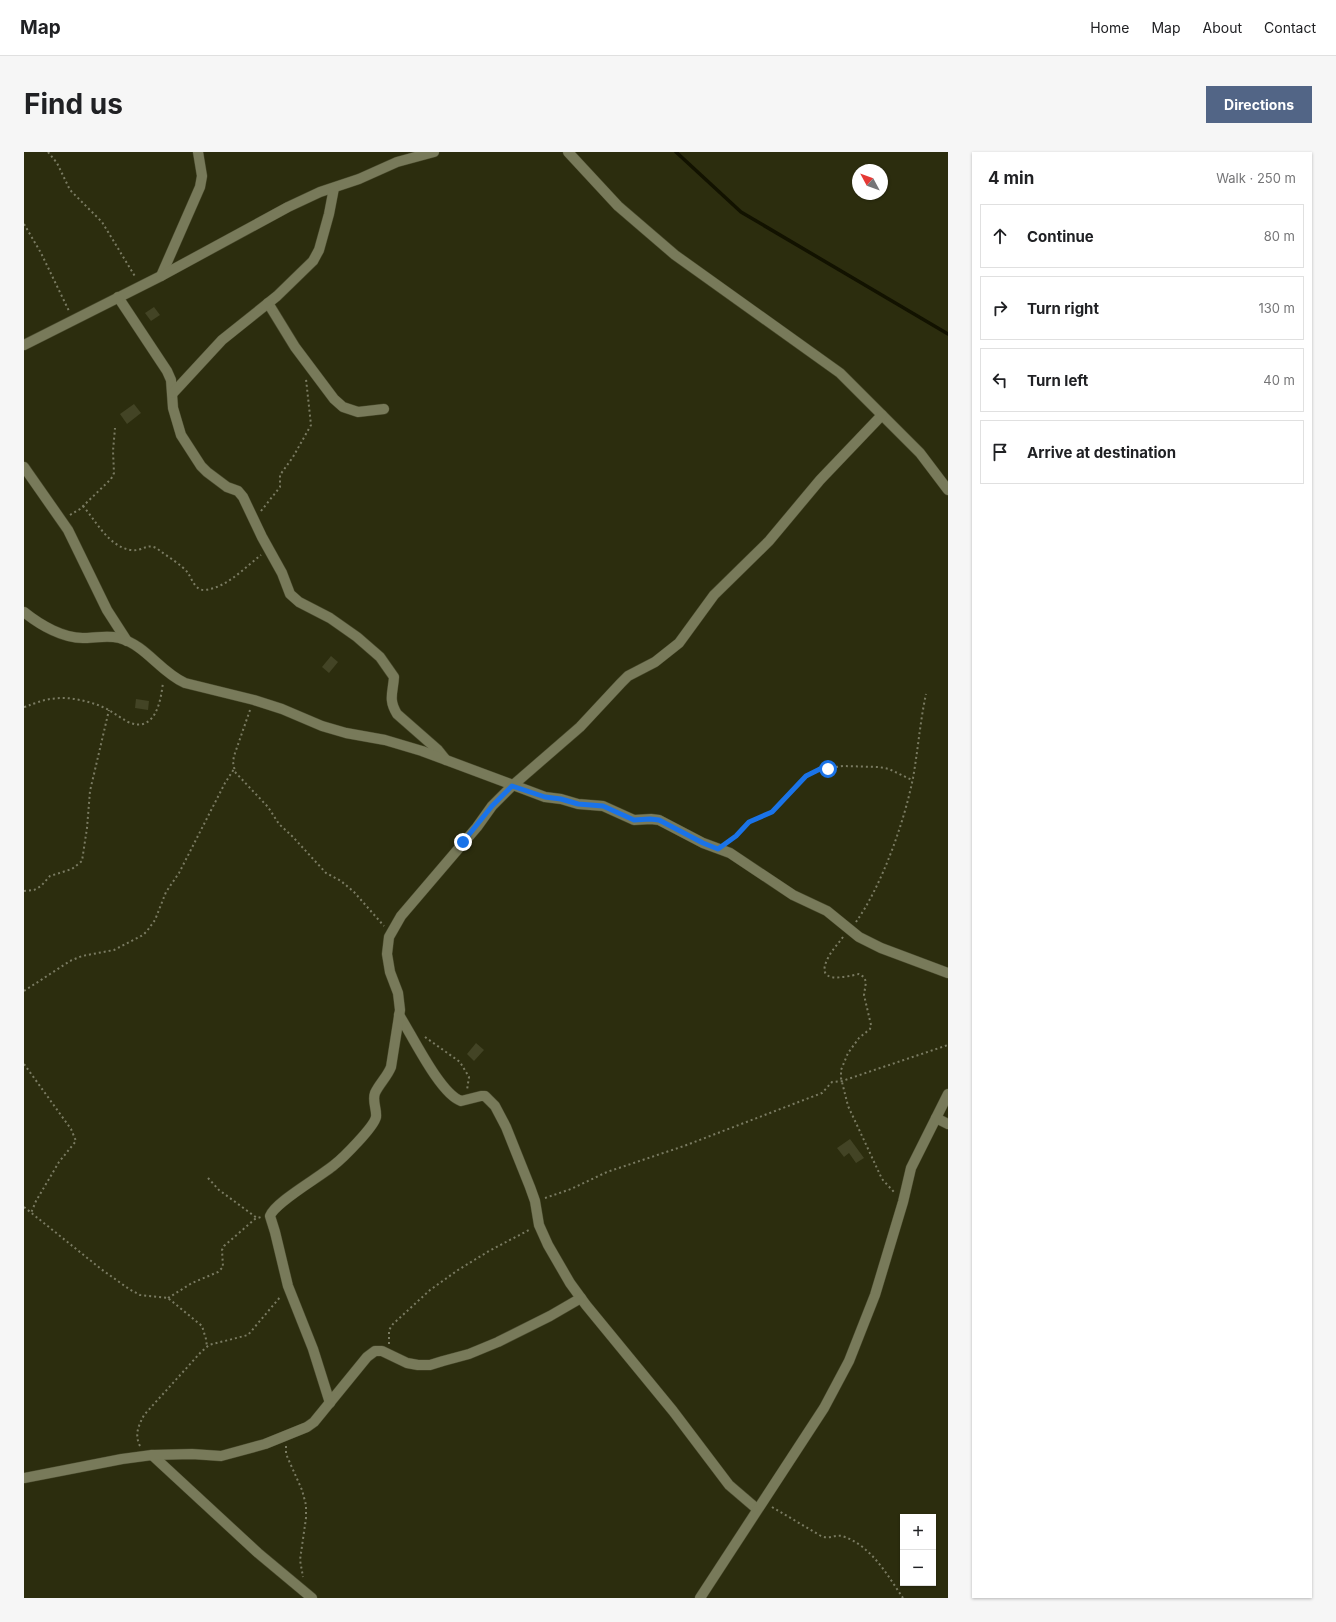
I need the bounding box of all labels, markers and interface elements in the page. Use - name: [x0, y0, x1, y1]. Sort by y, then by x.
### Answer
- text: Map: [20, 16, 61, 39]
- text: Home: [1090, 19, 1129, 36]
- text: Map: [1151, 19, 1181, 36]
- text: About: [1203, 19, 1242, 36]
- text: Contact: [1264, 19, 1316, 36]
- button: Directions: [1206, 86, 1312, 123]
- text: Find us: [24, 87, 123, 121]
- north arrow: [852, 164, 888, 200]
- text: 4 min: [988, 168, 1034, 188]
- text: Walk · 250 m: [1216, 170, 1296, 186]
- icon: ahead: [989, 225, 1011, 247]
- text: Continue: [1027, 227, 1094, 246]
- text: 80 m: [1264, 228, 1295, 244]
- icon: right: [989, 297, 1011, 319]
- text: Turn right: [1027, 299, 1099, 318]
- text: 130 m: [1258, 300, 1295, 316]
- icon: left: [989, 369, 1011, 391]
- text: Turn left: [1027, 371, 1088, 390]
- text: 40 m: [1263, 372, 1295, 388]
- icon: arrive: [989, 441, 1011, 463]
- text: Arrive at destination: [1027, 443, 1176, 462]
- route start: [819, 760, 837, 778]
- route end: [454, 833, 472, 851]
- map controls: [900, 1514, 936, 1586]
- button: +: [900, 1514, 936, 1550]
- button: −: [900, 1550, 936, 1586]

